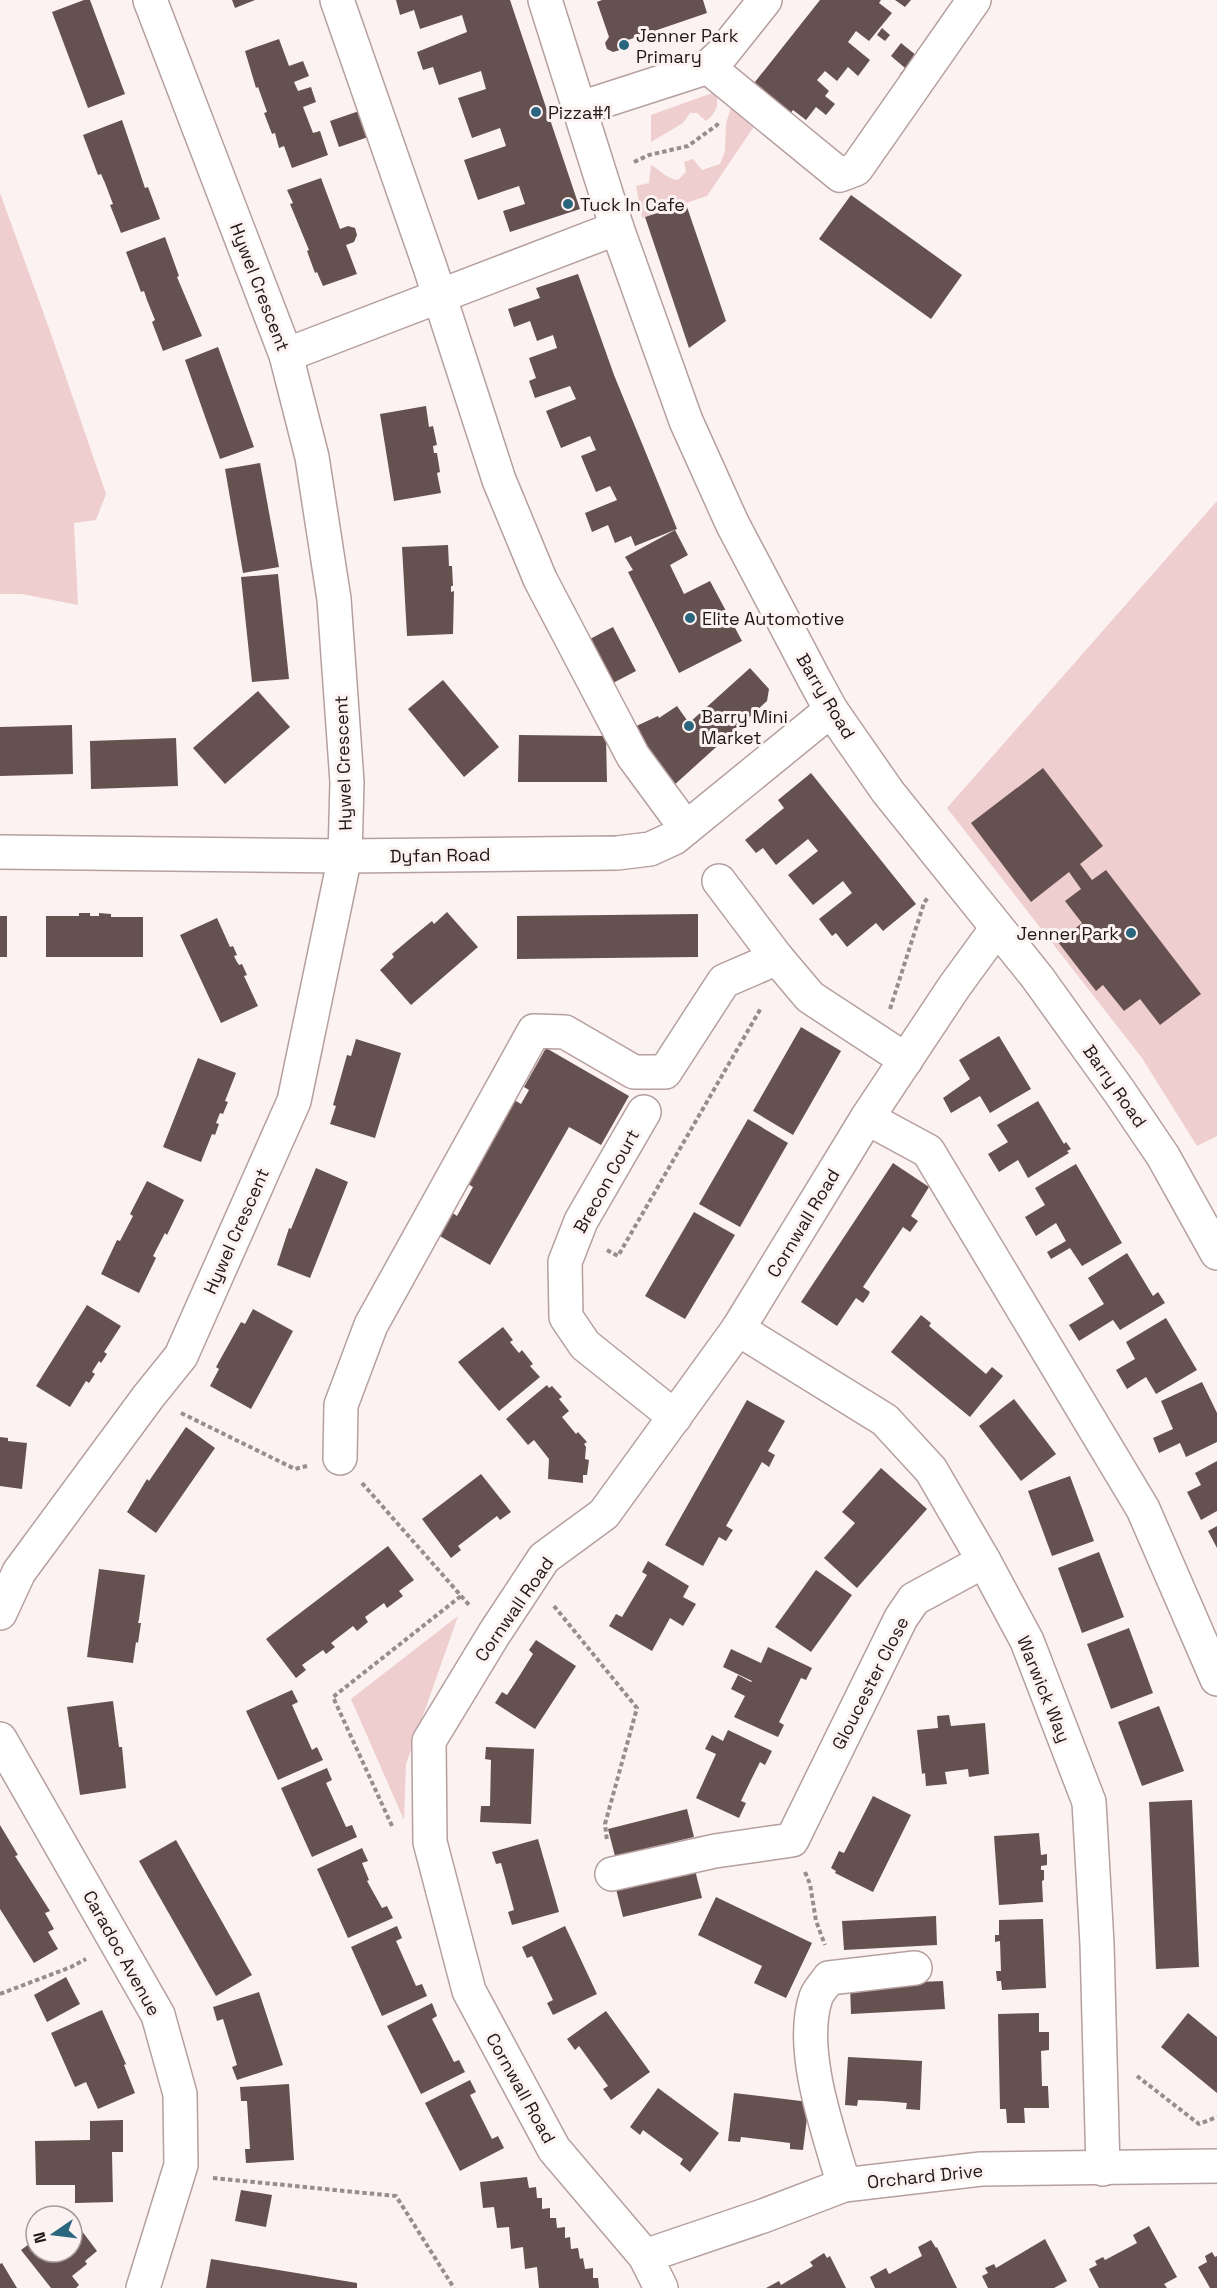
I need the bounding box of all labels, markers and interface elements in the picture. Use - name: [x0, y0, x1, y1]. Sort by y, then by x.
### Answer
- place label: Jenner Park Primary: [636, 24, 739, 68]
- marker: Jenner Park Primary: [617, 38, 631, 52]
- place label: Pizza#1: [548, 101, 611, 124]
- marker: Pizza#1: [529, 105, 543, 119]
- place label: Tuck In Cafe: [580, 193, 685, 216]
- marker: Tuck In Cafe: [561, 197, 575, 211]
- street label: Hywel Crescent: [225, 220, 295, 354]
- place label: Elite Automotive: [702, 607, 844, 630]
- marker: Elite Automotive: [683, 611, 697, 625]
- street label: Barry Road: [792, 649, 860, 743]
- street label: Hywel Crescent: [329, 695, 357, 831]
- place label: Barry Mini Market: [701, 705, 788, 749]
- marker: Barry Mini Market: [682, 719, 696, 733]
- street label: Dyfan Road: [389, 843, 491, 867]
- place label: Jenner Park: [1017, 922, 1119, 945]
- marker: Jenner Park: [1124, 926, 1138, 940]
- street label: Barry Road: [1078, 1040, 1152, 1132]
- street label: Brecon Court: [568, 1125, 644, 1237]
- street label: Hywel Crescent: [198, 1164, 274, 1298]
- street label: Cornwall Road: [762, 1165, 844, 1281]
- street label: Cornwall Road: [469, 1552, 559, 1666]
- street label: Gloucester Close: [827, 1613, 913, 1753]
- street label: Warwick Way: [1012, 1632, 1076, 1746]
- street label: Caradoc Avenue: [78, 1886, 166, 2020]
- street label: Cornwall Road: [481, 2029, 561, 2147]
- street label: Orchard Drive: [866, 2158, 984, 2194]
- north arrow: [24, 2204, 84, 2264]
- text: N: [28, 2230, 51, 2245]

